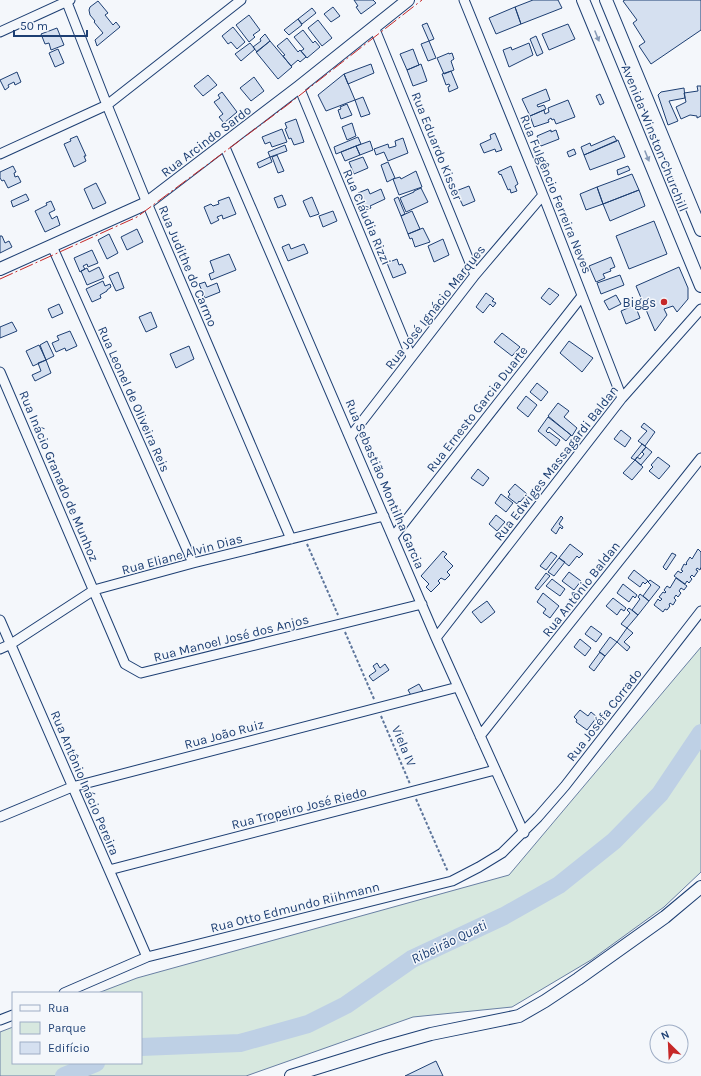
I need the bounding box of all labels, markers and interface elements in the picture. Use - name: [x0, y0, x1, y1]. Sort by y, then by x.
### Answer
- scale bar: [14, 12, 87, 38]
- text: 50 m: [20, 19, 48, 33]
- one-way arrow: [595, 31, 601, 43]
- street label: Avenida Winston Churchill: [619, 62, 691, 214]
- street label: Rua Eduardo Kisser: [408, 90, 466, 203]
- street label: Rua Arcindo Sardo: [158, 102, 254, 180]
- street label: Rua Fulgêncio Ferreira Neves: [517, 112, 595, 276]
- one-way arrow: [644, 151, 650, 162]
- street label: Rua Cláudia Rizzi: [340, 167, 394, 267]
- street label: Rua Judithe do Carmo: [156, 203, 220, 329]
- street label: Rua José Ignácio Marques: [382, 242, 489, 373]
- place label: Biggs: [623, 295, 656, 310]
- marker: Biggs: [659, 297, 669, 307]
- street label: Rua Leonel de Oliveira Reis: [95, 324, 173, 474]
- street label: Rua Ernesto Garcia Duarte: [423, 343, 531, 475]
- street label: Rua Edwiges Massagardi Baldan: [491, 382, 621, 544]
- street label: Rua Inácio Granado de Munhoz: [16, 388, 102, 564]
- street label: Rua Sebastião Montilha Garcia: [342, 397, 428, 571]
- street label: Rua Eliane Alvin Dias: [120, 531, 244, 577]
- street label: Rua Antônio Baldan: [539, 538, 623, 640]
- street label: Rua Manoel José dos Anjos: [152, 611, 310, 665]
- street label: Rua Joséfa Corrado: [563, 666, 645, 764]
- street label: Rua Antônio Inácio Pereira: [48, 708, 122, 858]
- street label: Rua João Ruiz: [183, 716, 265, 752]
- street label: Viela IV: [389, 723, 420, 769]
- street label: Rua Tropeiro José Riedo: [230, 784, 368, 832]
- street label: Rua Otto Edmundo Riihmann: [209, 879, 381, 935]
- water label: Ribeirão Quati: [408, 916, 490, 968]
- legend: [12, 992, 142, 1064]
- text: Rua: [48, 1001, 69, 1015]
- text: Parque: [48, 1021, 86, 1035]
- north arrow: [649, 1024, 689, 1064]
- text: N: [659, 1028, 671, 1043]
- text: Edifício: [48, 1041, 89, 1055]

